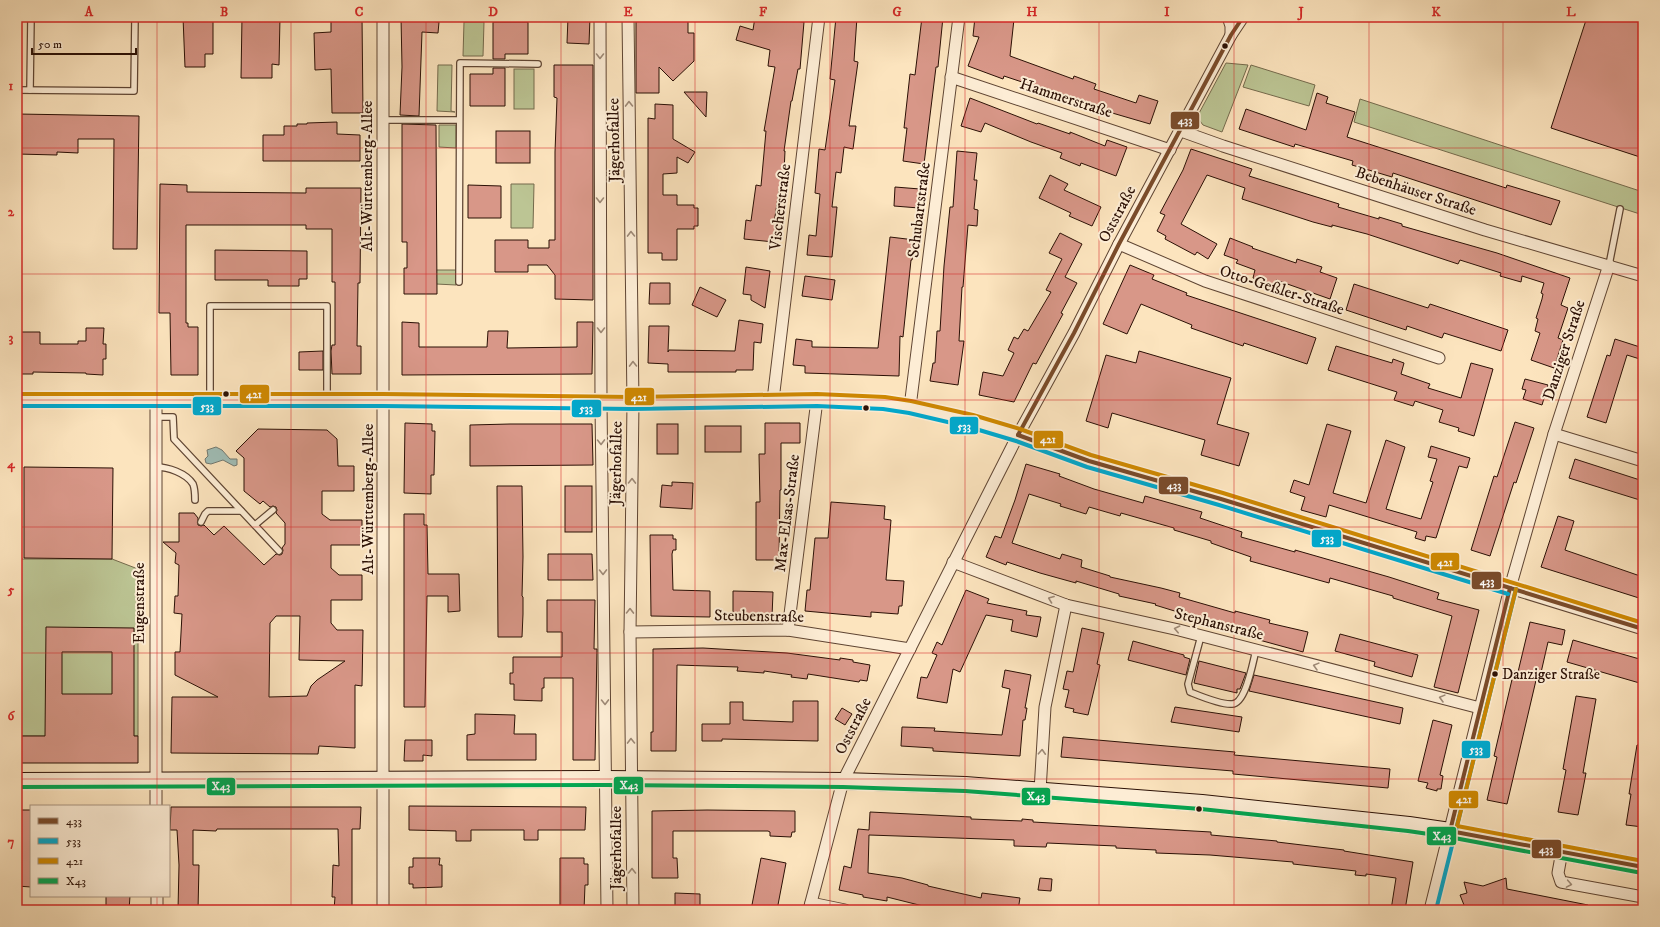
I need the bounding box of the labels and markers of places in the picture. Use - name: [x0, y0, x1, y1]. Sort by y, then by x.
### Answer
- unlabelled marker: [1220, 41, 1230, 51]
- unlabelled marker: [221, 389, 231, 399]
- unlabelled marker: [861, 403, 871, 413]
- place label: Danziger Straße: [1502, 665, 1600, 684]
- marker: Danziger Straße: [1490, 669, 1500, 679]
- unlabelled marker: [1194, 804, 1204, 814]

